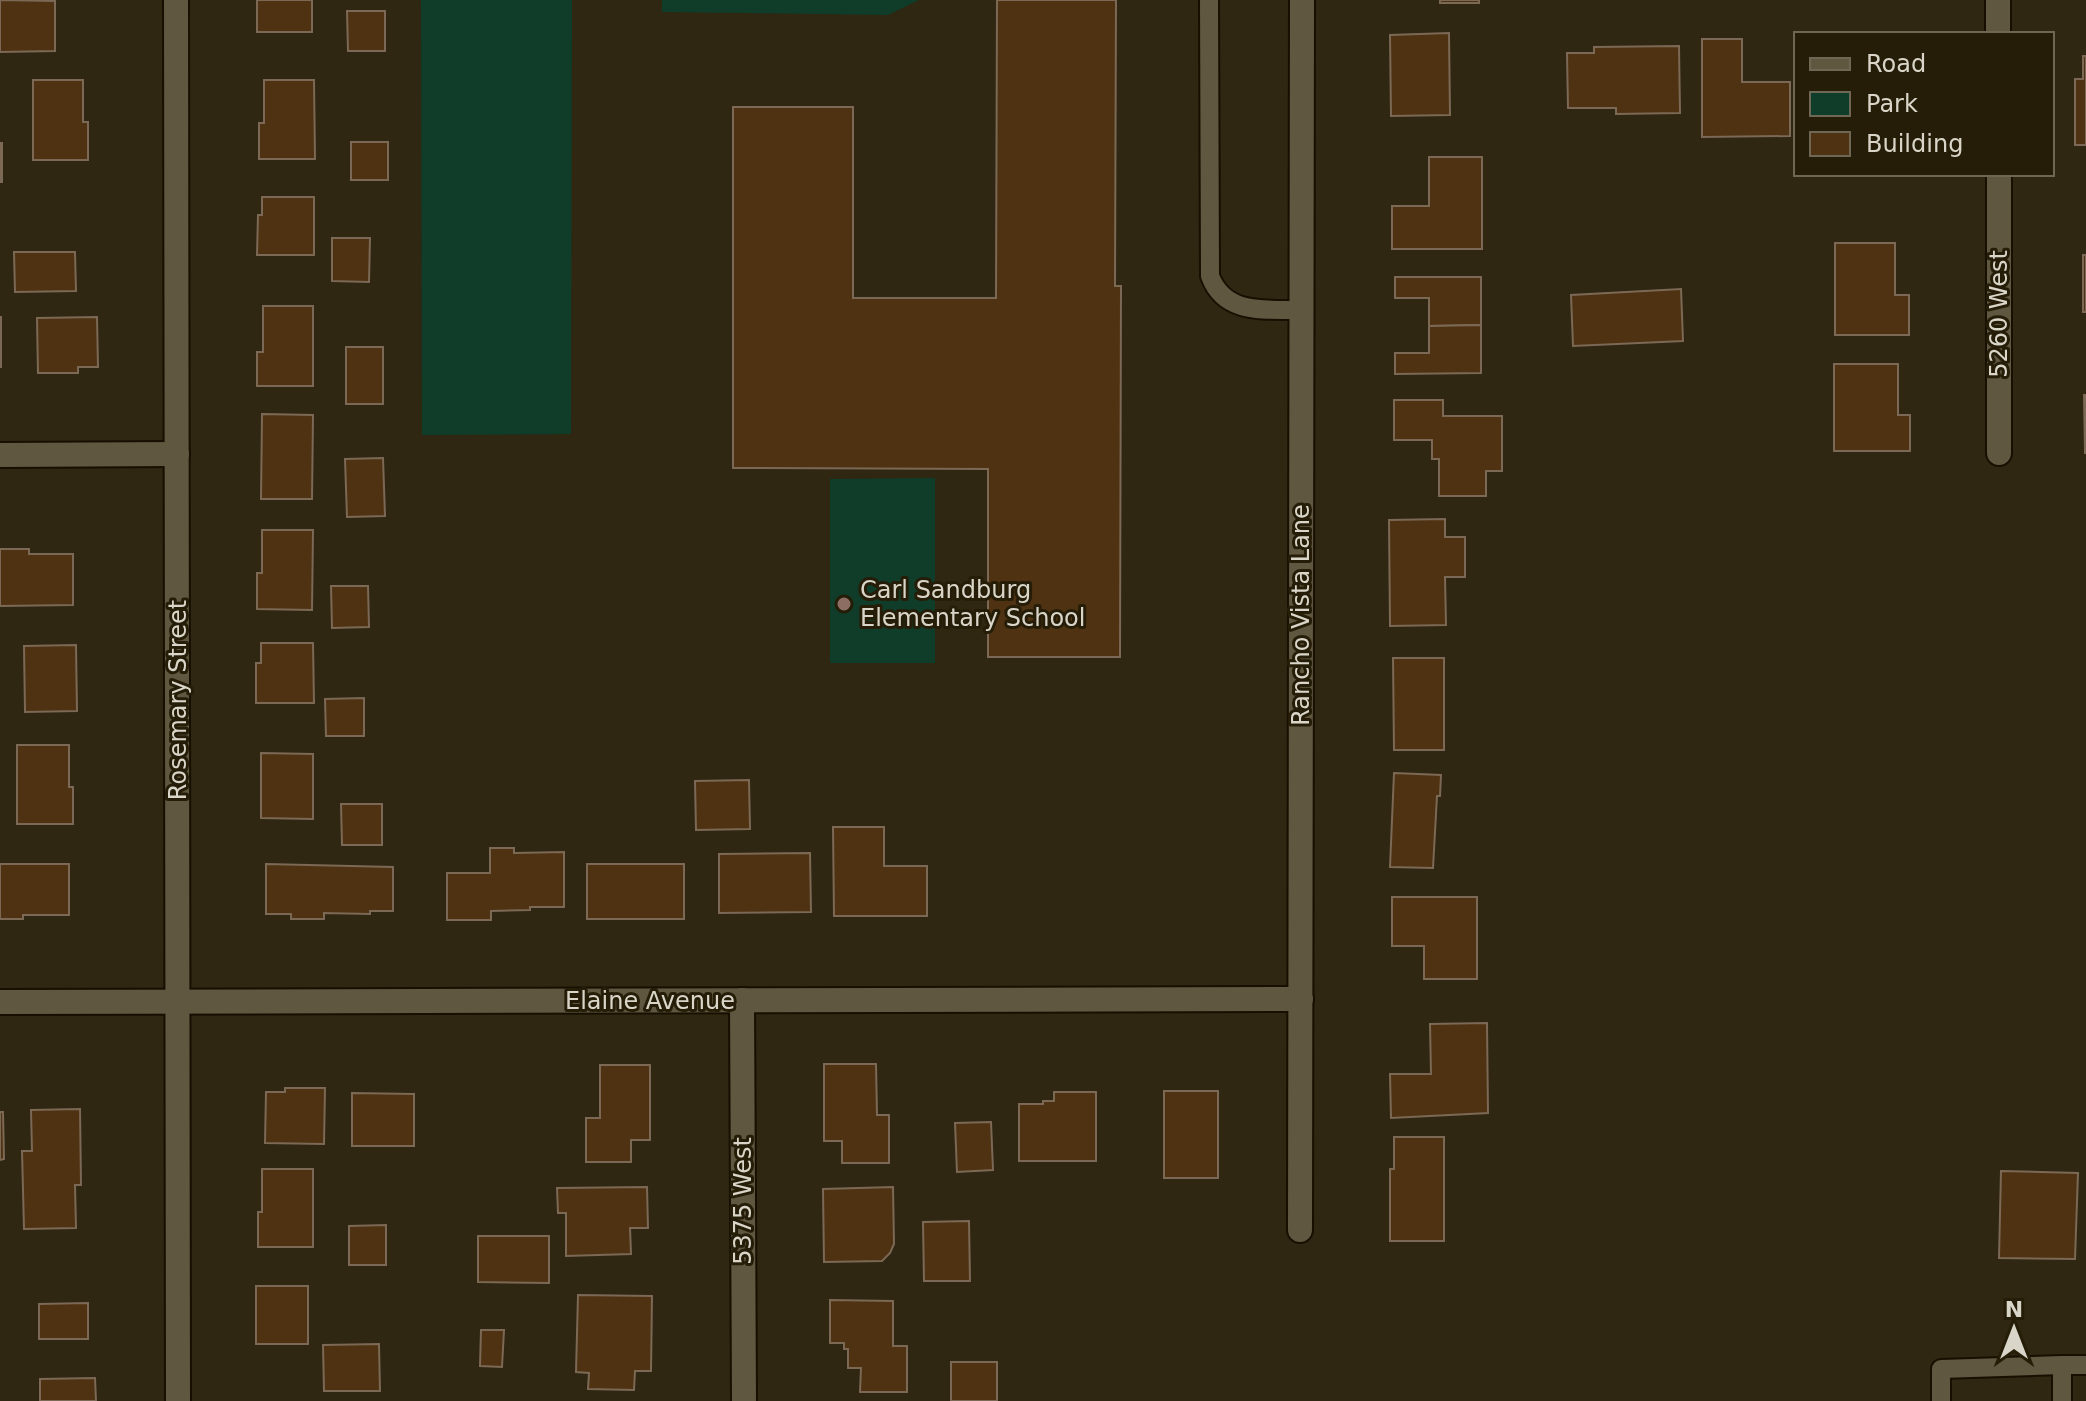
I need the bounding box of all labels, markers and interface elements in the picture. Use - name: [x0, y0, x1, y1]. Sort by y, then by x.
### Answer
- legend: [1794, 32, 2054, 176]
- text: Road: [1866, 50, 1926, 78]
- text: Park: [1866, 90, 1918, 118]
- text: Building: [1866, 130, 1963, 158]
- street label: 5260 West: [1985, 250, 2013, 378]
- street label: Rancho Vista Lane: [1287, 504, 1315, 726]
- place label: Carl Sandburg Elementary School: [860, 576, 1085, 632]
- marker: Carl Sandburg Elementary School: [835, 595, 853, 613]
- street label: Rosemary Street: [164, 600, 192, 800]
- street label: Elaine Avenue: [565, 987, 735, 1015]
- street label: 5375 West: [729, 1137, 757, 1265]
- north arrow: [1974, 1289, 2054, 1369]
- text: N: [2005, 1297, 2023, 1322]

